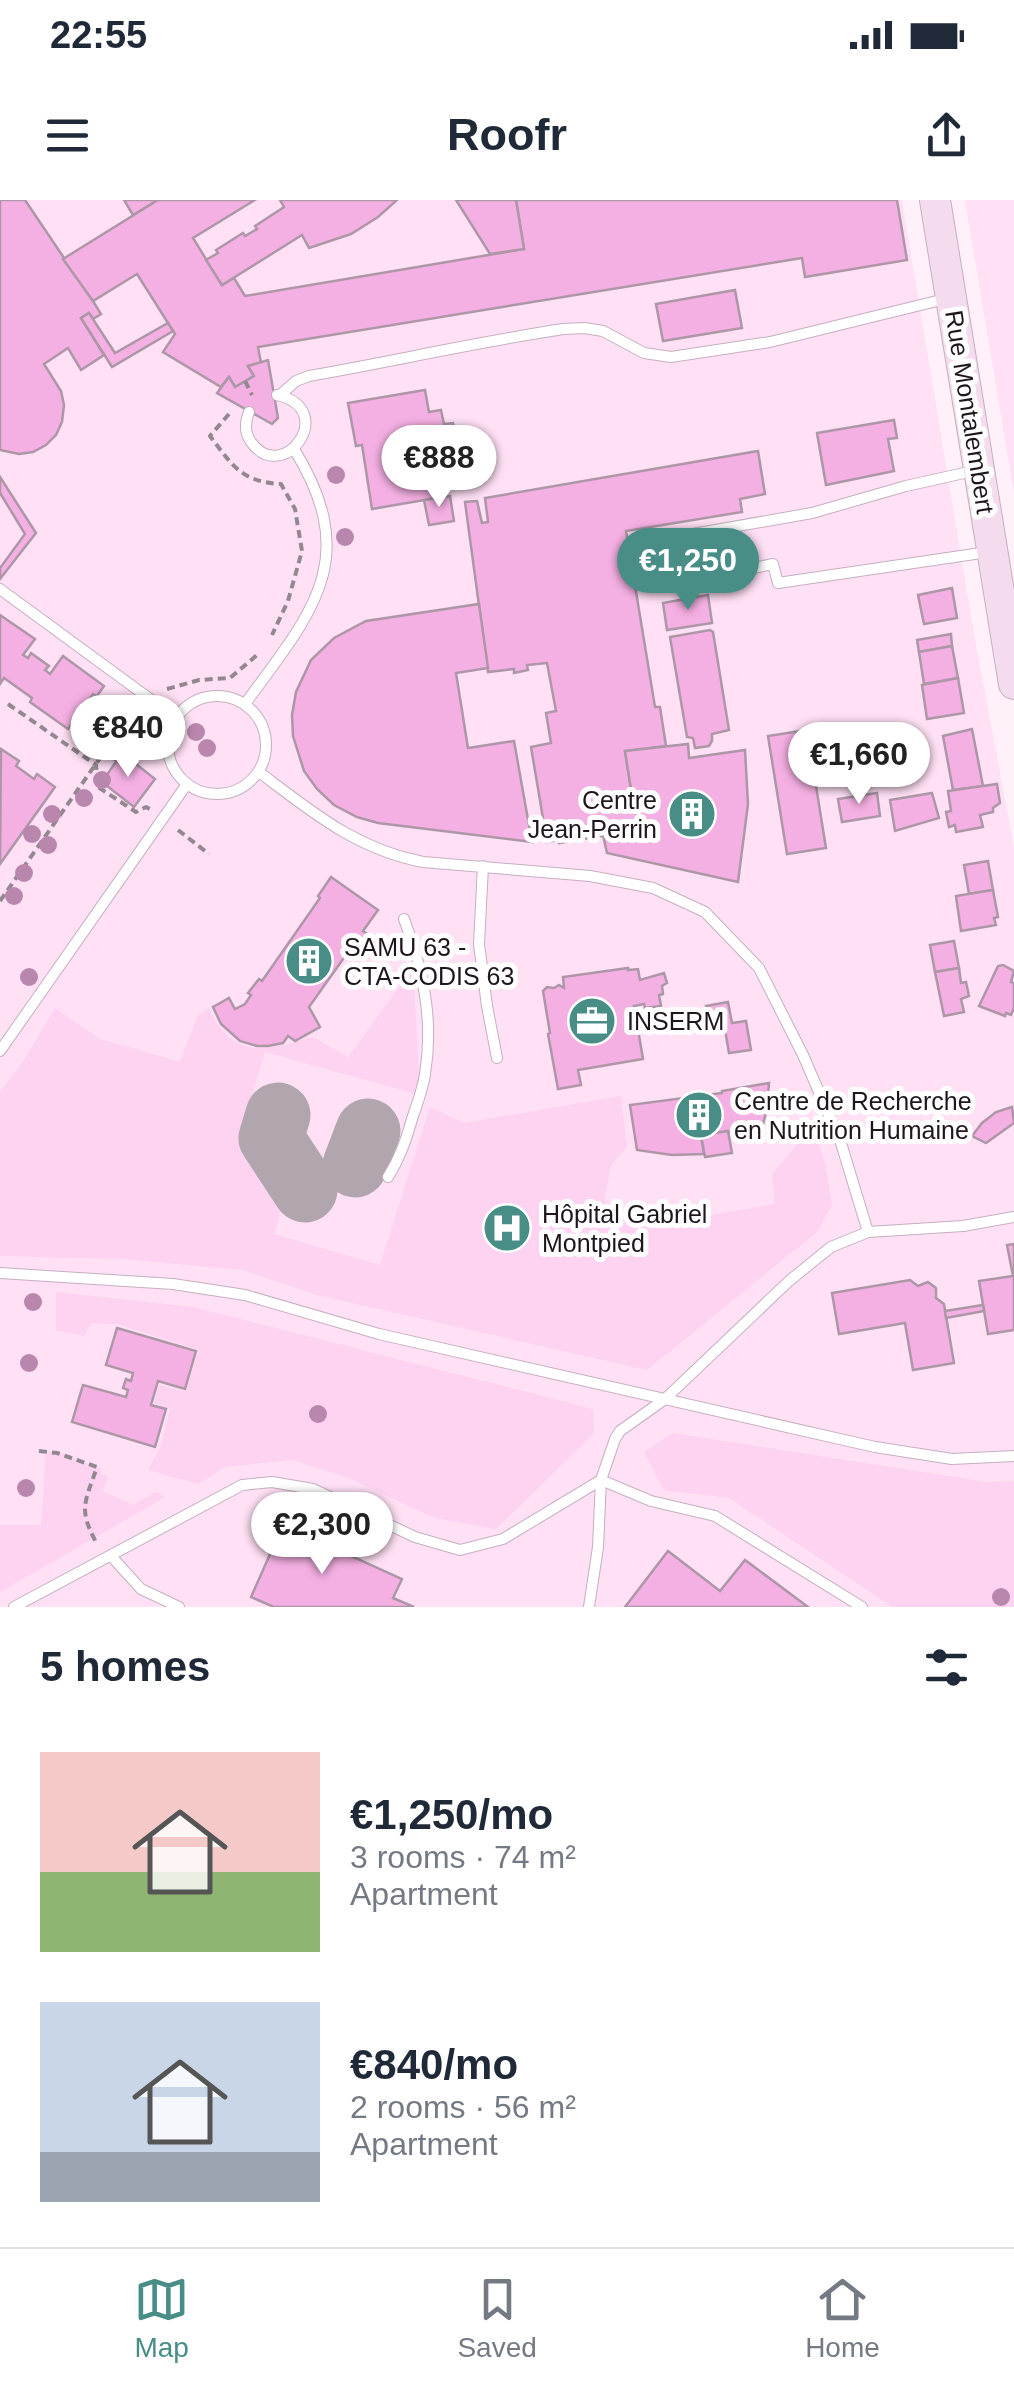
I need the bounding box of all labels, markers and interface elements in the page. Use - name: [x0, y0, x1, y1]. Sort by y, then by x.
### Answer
- text: 22:55: [50, 14, 147, 56]
- icon: menu: [40, 108, 95, 163]
- icon: share: [919, 108, 974, 163]
- text: Roofr: [447, 109, 567, 160]
- street label: Rue Montalembert: [940, 308, 1000, 516]
- pin: €888: [380, 425, 498, 510]
- text: €888: [403, 439, 475, 475]
- pin: €1,250: [607, 528, 769, 613]
- text: €1,250: [639, 542, 737, 578]
- pin: €840: [69, 695, 187, 780]
- text: €840: [92, 709, 164, 745]
- pin: €1,660: [778, 722, 940, 807]
- text: €1,660: [810, 736, 908, 772]
- place label: Centre Jean-Perrin: [528, 786, 657, 843]
- building icon: Centre Jean-Perrin: [666, 788, 718, 840]
- place label: SAMU 63 - CTA-CODIS 63: [344, 933, 514, 990]
- building icon: SAMU 63 - CTA-CODIS 63: [283, 935, 335, 987]
- office icon: INSERM: [566, 995, 618, 1047]
- place label: INSERM: [627, 1007, 724, 1035]
- place label: Centre de Recherche en Nutrition Humaine: [734, 1087, 972, 1144]
- building icon: Centre de Recherche en Nutrition Humaine: [673, 1089, 725, 1141]
- place label: Hôpital Gabriel Montpied: [542, 1200, 707, 1257]
- hospital icon: Hôpital Gabriel Montpied: [481, 1202, 533, 1254]
- pin: €2,300: [241, 1492, 403, 1577]
- text: €2,300: [273, 1506, 371, 1542]
- icon: filters: [919, 1640, 974, 1695]
- text: 5 homes: [40, 1643, 210, 1690]
- text: €1,250/mo: [350, 1791, 553, 1838]
- icon: home: [120, 1792, 240, 1912]
- text: 3 rooms · 74 m²: [350, 1839, 576, 1875]
- text: Apartment: [350, 1876, 498, 1912]
- text: €840/mo: [350, 2041, 518, 2088]
- icon: home: [120, 2042, 240, 2162]
- text: 2 rooms · 56 m²: [350, 2089, 576, 2125]
- text: Apartment: [350, 2126, 498, 2162]
- tab: Map: [134, 2272, 189, 2364]
- tab: Saved: [457, 2272, 537, 2364]
- tab: Home: [805, 2272, 880, 2364]

